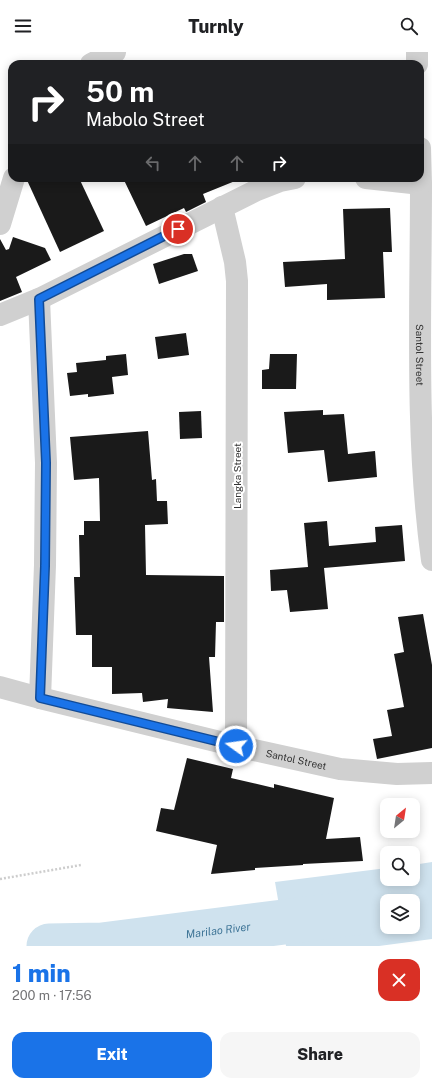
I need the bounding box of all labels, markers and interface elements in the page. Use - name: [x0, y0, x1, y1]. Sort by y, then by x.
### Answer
- icon: menu: [12, 15, 34, 37]
- icon: search: [398, 15, 420, 37]
- text: Turnly: [188, 16, 244, 37]
- text: 50 m: [86, 75, 154, 108]
- icon: right: [20, 76, 72, 128]
- text: Mabolo Street: [86, 109, 205, 130]
- icon: left: [142, 152, 164, 174]
- icon: ahead: [184, 152, 206, 174]
- icon: ahead: [226, 152, 248, 174]
- icon: right: [268, 152, 290, 174]
- pin: [161, 212, 195, 246]
- icon: arrive: [167, 218, 189, 240]
- street label: Santol Street: [414, 324, 426, 386]
- street label: Langka Street: [231, 443, 243, 509]
- position arrow: [215, 725, 257, 767]
- street label: Santol Street: [265, 747, 328, 772]
- north arrow: [380, 798, 420, 838]
- map controls: [380, 798, 420, 934]
- button: search: [380, 846, 420, 886]
- button: layers: [380, 894, 420, 934]
- water label: Marilao River: [185, 920, 252, 940]
- text: 1 min: [12, 959, 71, 987]
- button: close: [378, 959, 420, 1001]
- text: 200 m · 17:56: [12, 988, 92, 1003]
- button: Exit: [12, 1032, 212, 1078]
- button: Share: [220, 1032, 420, 1078]

